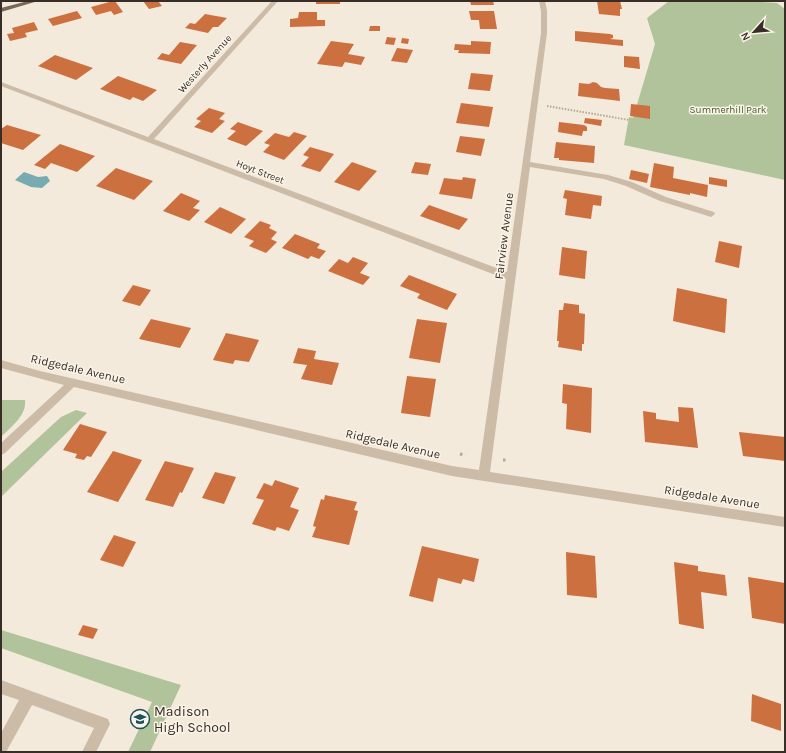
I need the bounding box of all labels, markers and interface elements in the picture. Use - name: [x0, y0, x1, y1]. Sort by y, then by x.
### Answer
- north arrow: [734, 12, 774, 52]
- text: N: [738, 30, 753, 43]
- street label: Westerly Avenue: [176, 32, 234, 96]
- park label: Summerhill Park: [690, 104, 767, 116]
- street label: Hoyt Street: [234, 157, 286, 187]
- street label: Fairview Avenue: [492, 192, 516, 280]
- street label: Ridgedale Avenue: [29, 351, 127, 387]
- street label: Ridgedale Avenue: [344, 426, 442, 462]
- street label: Ridgedale Avenue: [663, 483, 761, 511]
- place label: Madison High School: [154, 703, 231, 736]
- school or university icon: Madison High School: [129, 708, 151, 730]

